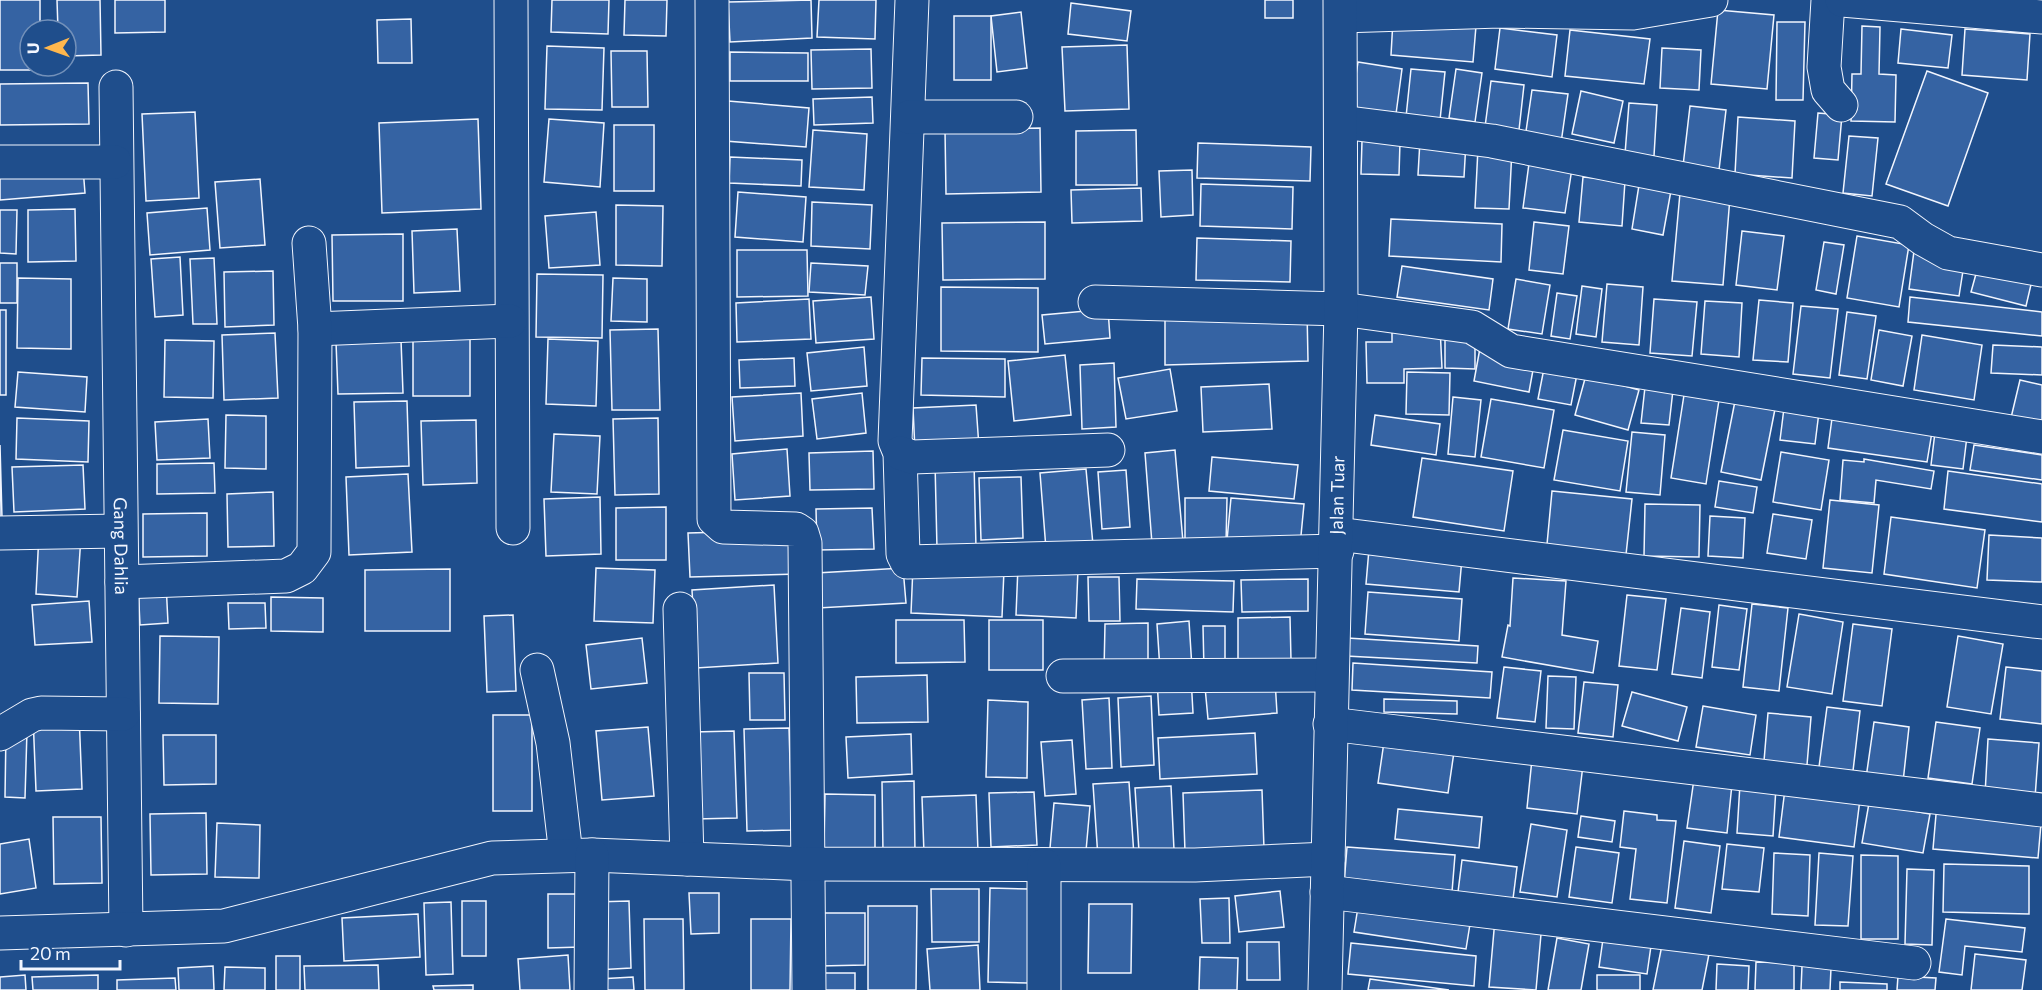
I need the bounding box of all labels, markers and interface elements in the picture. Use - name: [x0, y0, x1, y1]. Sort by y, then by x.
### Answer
- north arrow: [18, 18, 78, 78]
- text: U: [23, 42, 42, 54]
- street label: Jalan Tuar: [1325, 455, 1349, 535]
- street label: Gang Dahlia: [110, 497, 133, 595]
- scale bar: [21, 933, 120, 971]
- text: 20 m: [30, 942, 71, 964]

